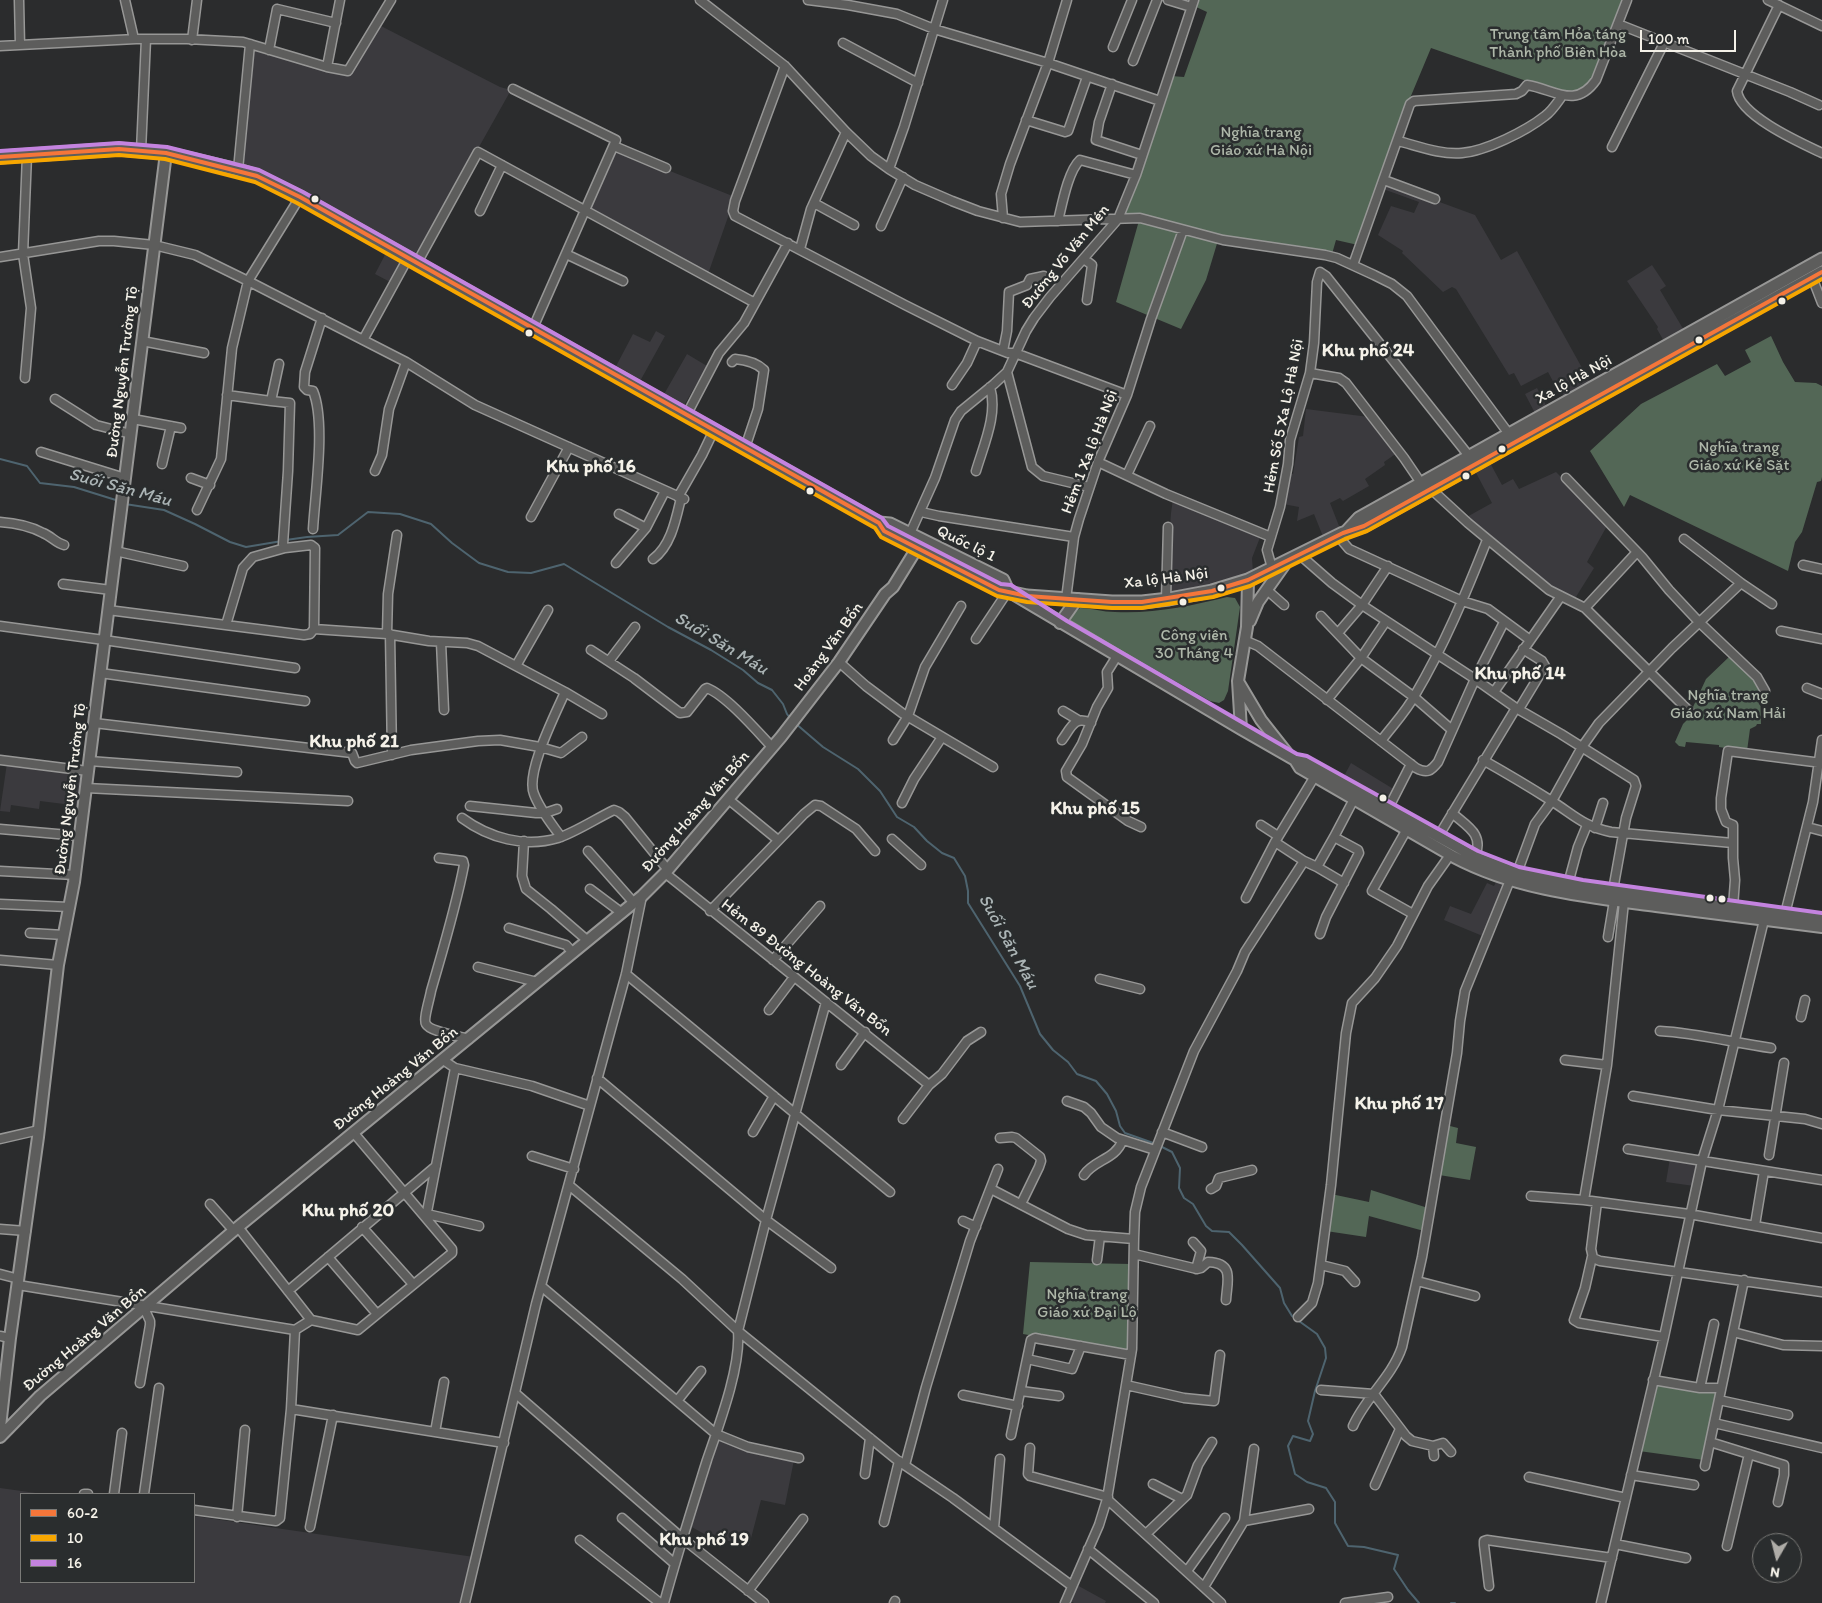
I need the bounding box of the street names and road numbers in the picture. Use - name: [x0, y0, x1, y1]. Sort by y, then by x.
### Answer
- street label: Đường Võ Văn Mén: [1018, 201, 1114, 313]
- street label: Đường Nguyễn Trường Tộ: [103, 285, 143, 459]
- street label: Hẻm Số 5 Xa Lộ Hà Nội: [1260, 337, 1308, 495]
- street label: Xa lộ Hà Nội: [1532, 351, 1616, 409]
- street label: Hẻm 1 Xa lộ Hà Nội: [1058, 387, 1122, 517]
- street label: Quốc lộ 1: [933, 521, 999, 567]
- street label: Xa lộ Hà Nội: [1123, 564, 1209, 594]
- street label: Hoàng Văn Bổn: [790, 599, 868, 695]
- street label: Đường Nguyễn Trường Tộ: [51, 702, 91, 876]
- street label: Đường Hoàng Văn Bổn: [638, 747, 754, 877]
- street label: Hẻm 89 Đường Hoàng Văn Bổn: [717, 895, 895, 1041]
- street label: Đường Hoàng Văn Bổn: [330, 1023, 462, 1135]
- street label: Đường Hoàng Văn Bổn: [19, 1282, 151, 1396]

